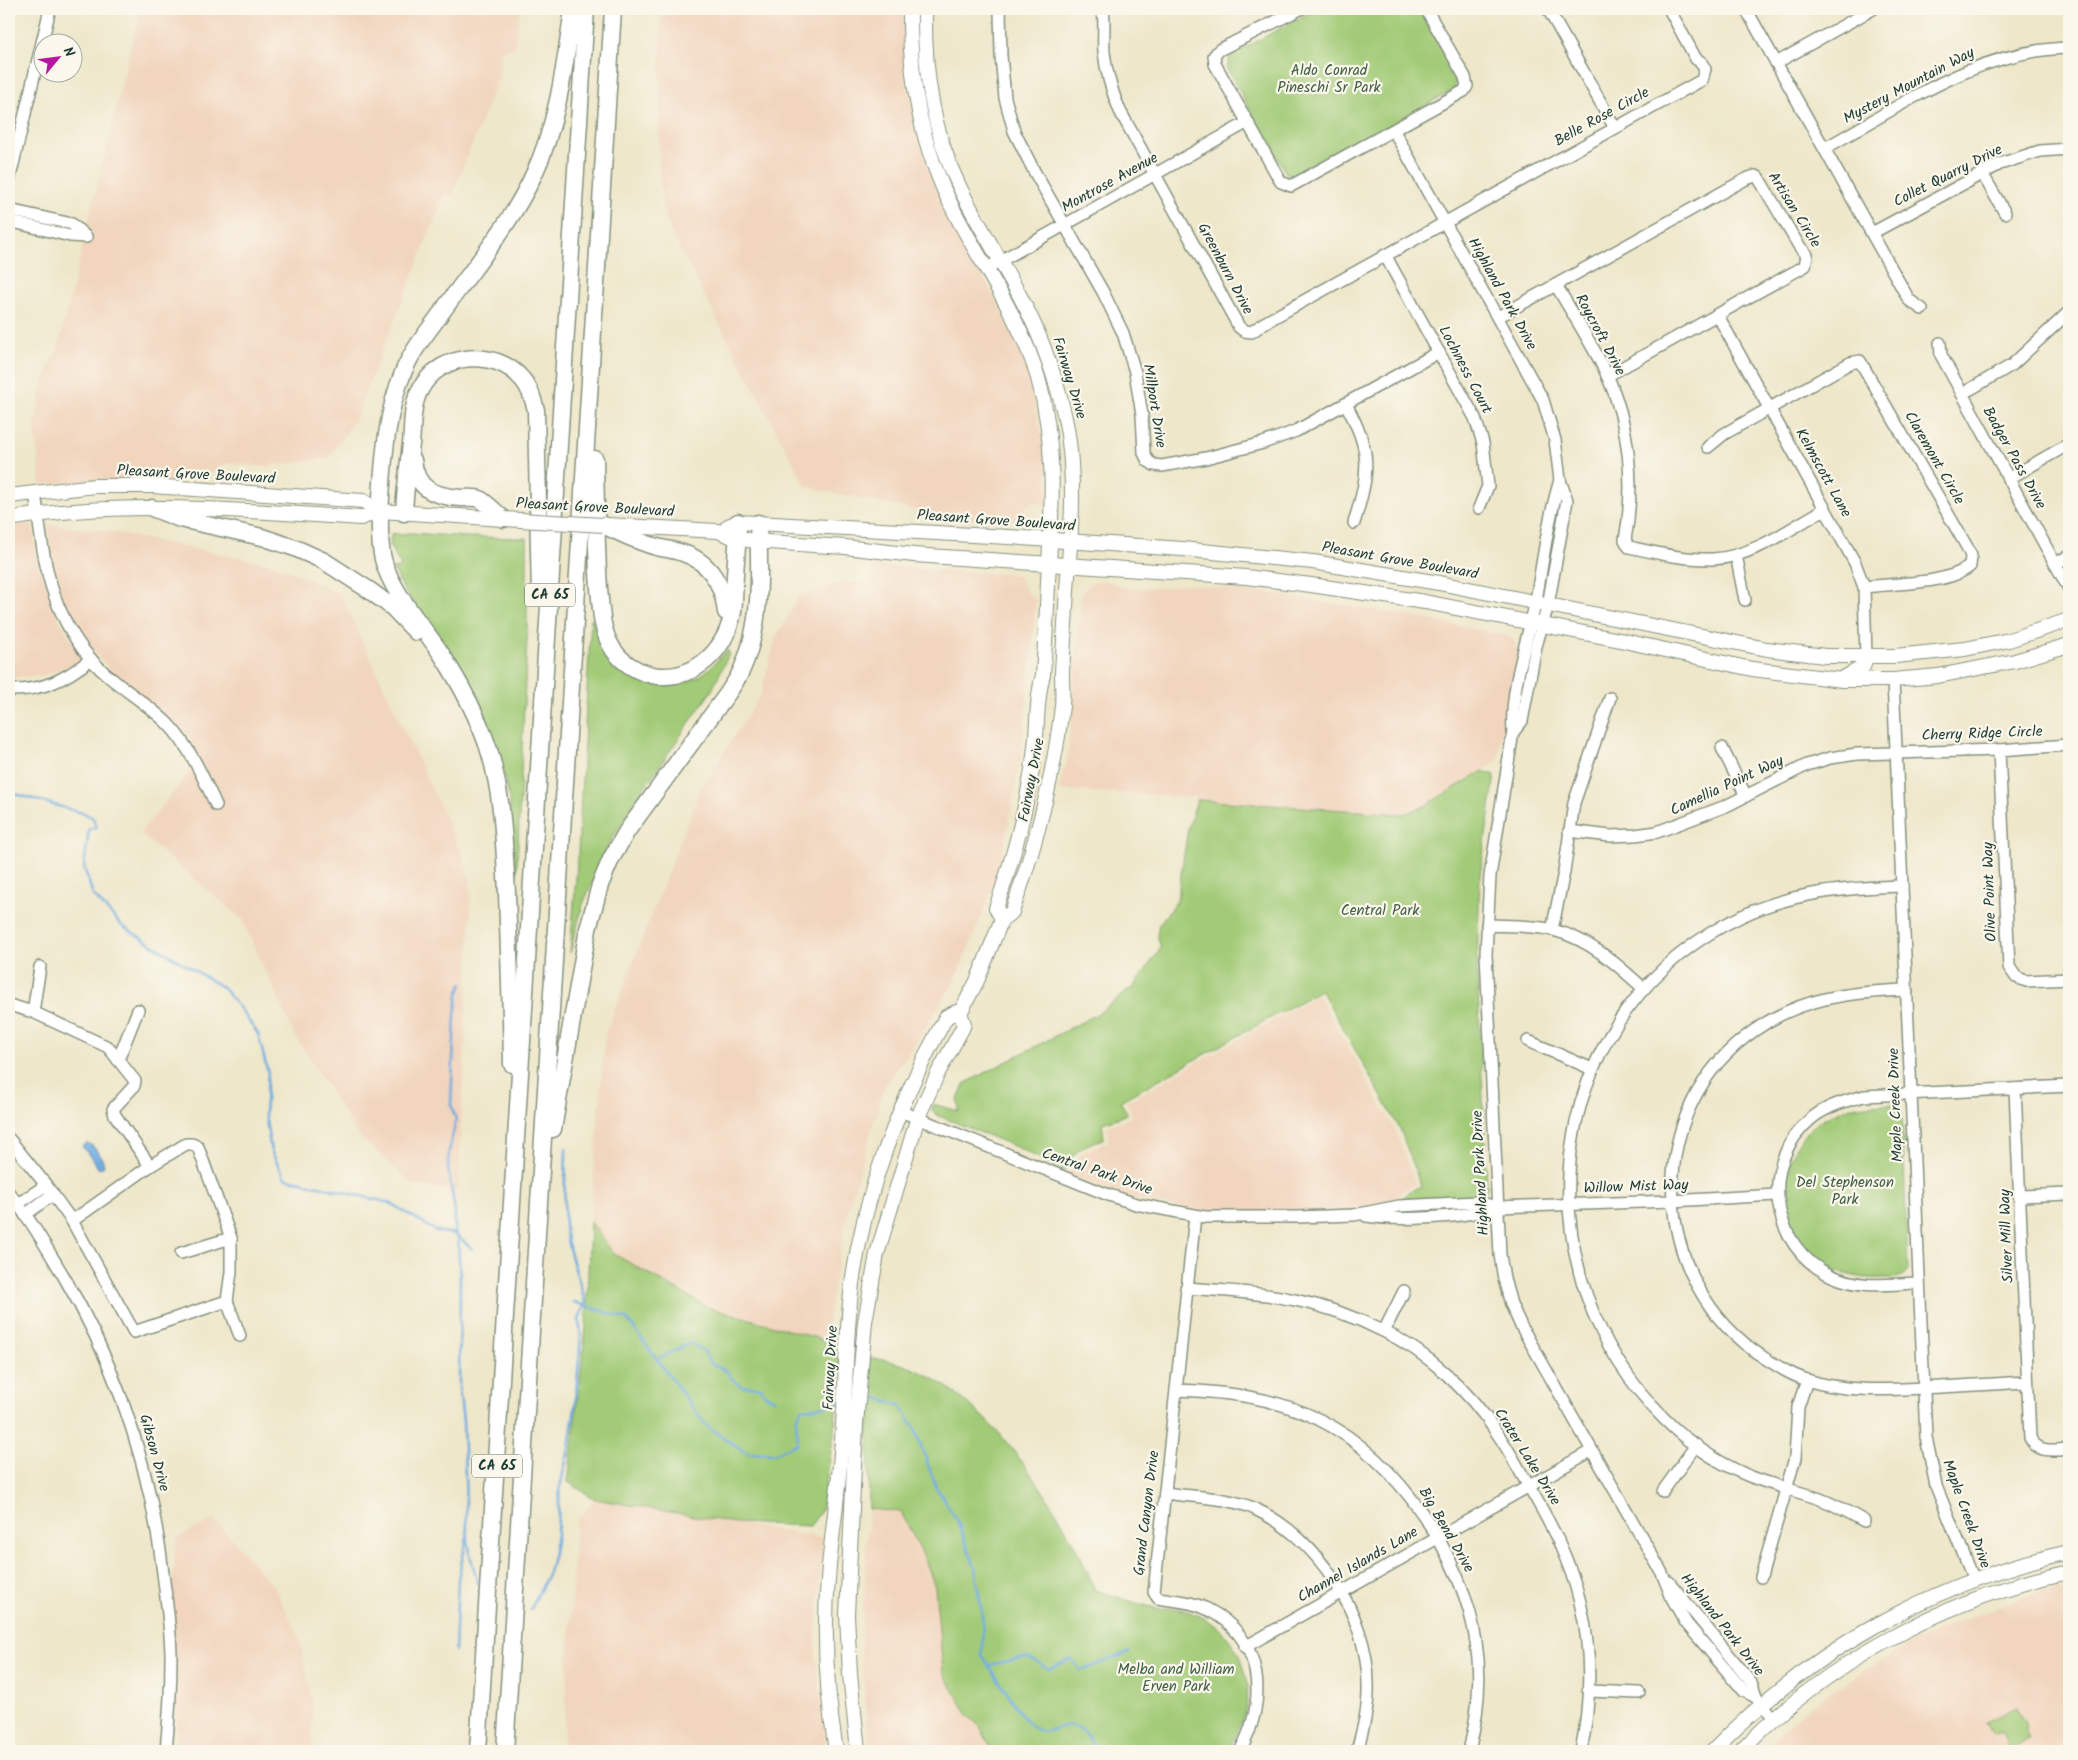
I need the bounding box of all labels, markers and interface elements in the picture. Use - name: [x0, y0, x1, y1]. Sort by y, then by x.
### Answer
- north arrow: [32, 32, 82, 82]
- street label: Mystery Mountain Way: [1839, 41, 1980, 131]
- text: N: [57, 43, 80, 62]
- park label: Aldo Conrad Pineschi Sr Park: [1277, 59, 1382, 100]
- street label: Belle Rose Circle: [1550, 81, 1654, 153]
- street label: Collet Quarry Drive: [1889, 138, 2007, 214]
- street label: Montrose Avenue: [1057, 146, 1163, 220]
- street label: Artisan Circle: [1761, 167, 1827, 253]
- street label: Greenburn Drive: [1191, 219, 1259, 319]
- street label: Highland Park Drive: [1461, 233, 1543, 355]
- street label: Roycroft Drive: [1568, 290, 1632, 380]
- street label: Lochness Court: [1432, 322, 1498, 419]
- street label: Fairway Drive: [1045, 334, 1093, 422]
- street label: Millport Drive: [1136, 362, 1173, 450]
- street label: Badger Pass Drive: [1976, 402, 2052, 514]
- street label: Claremont Circle: [1897, 407, 1971, 509]
- street label: Kelmscott Lane: [1789, 424, 1858, 522]
- street label: Pleasant Grove Boulevard: [116, 459, 276, 491]
- street label: Pleasant Grove Boulevard: [515, 492, 675, 524]
- street label: Pleasant Grove Boulevard: [916, 503, 1076, 539]
- street label: Pleasant Grove Boulevard: [1320, 535, 1481, 587]
- road number: CA 65: [525, 584, 575, 606]
- street label: Cherry Ridge Circle: [1921, 720, 2043, 748]
- street label: Fairway Drive: [1012, 736, 1052, 824]
- street label: Camellia Point Way: [1666, 749, 1789, 823]
- street label: Olive Point Way: [1976, 841, 2004, 942]
- park label: Central Park: [1341, 899, 1420, 923]
- street label: Maple Creek Drive: [1882, 1047, 1910, 1163]
- street label: Highland Park Drive: [1466, 1109, 1496, 1236]
- street label: Central Park Drive: [1038, 1142, 1156, 1202]
- park label: Del Stephenson Park: [1796, 1171, 1894, 1212]
- street label: Willow Mist Way: [1583, 1173, 1690, 1201]
- street label: Silver Mill Way: [1993, 1188, 2021, 1283]
- street label: Fairway Drive: [817, 1325, 845, 1411]
- street label: Crater Lake Drive: [1487, 1404, 1567, 1511]
- street label: Gibson Drive: [132, 1412, 176, 1495]
- street label: Grand Canyon Drive: [1127, 1449, 1167, 1577]
- road number: CA 65: [472, 1454, 522, 1478]
- street label: Maple Creek Drive: [1935, 1456, 1997, 1572]
- street label: Big Bend Drive: [1412, 1483, 1480, 1578]
- street label: Channel Islands Lane: [1293, 1520, 1423, 1609]
- street label: Highland Park Drive: [1674, 1568, 1770, 1682]
- park label: Melba and William Erven Park: [1118, 1658, 1235, 1699]

